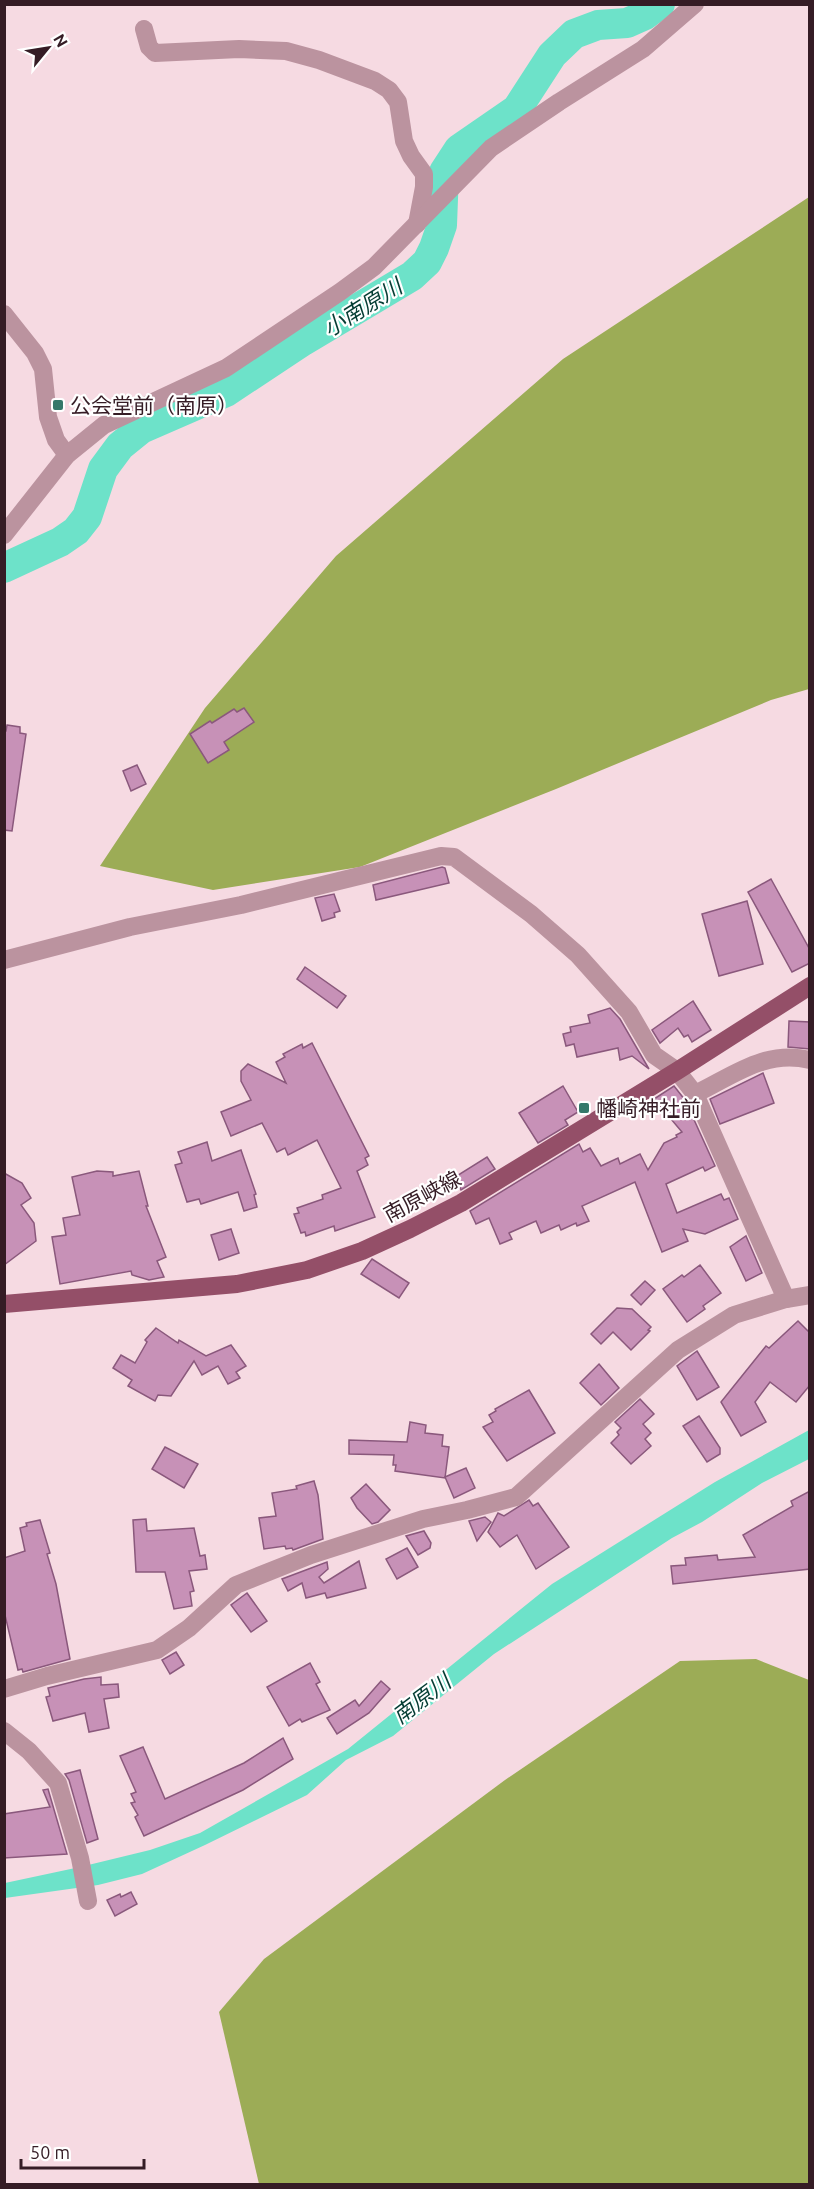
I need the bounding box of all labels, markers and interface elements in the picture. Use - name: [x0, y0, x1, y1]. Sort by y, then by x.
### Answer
- north arrow: [18, 18, 78, 78]
- text: N: [50, 31, 72, 50]
- water label: 小南原川: [318, 272, 408, 341]
- place label: 公会堂前（南原）: [70, 393, 238, 417]
- marker: 公会堂前（南原）: [51, 398, 65, 412]
- place label: 幡崎神社前: [596, 1096, 701, 1120]
- marker: 幡崎神社前: [577, 1101, 591, 1115]
- street label: 南原峡線: [379, 1166, 465, 1226]
- water label: 南原川: [387, 1667, 456, 1728]
- scale bar: [21, 2132, 144, 2170]
- text: 50 m: [30, 2142, 70, 2162]

